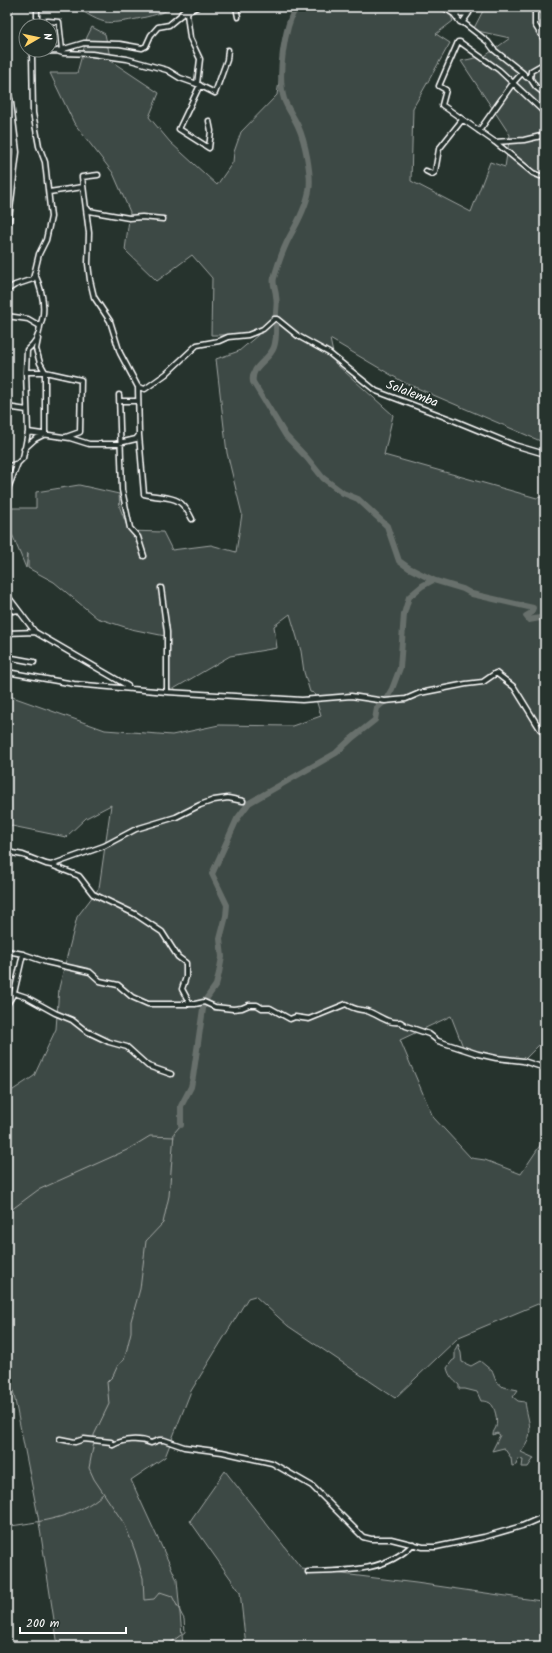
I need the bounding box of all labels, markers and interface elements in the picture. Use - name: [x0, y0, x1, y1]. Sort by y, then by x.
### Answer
- north arrow: [18, 18, 58, 58]
- text: N: [37, 32, 56, 41]
- street label: Solalemba: [383, 374, 441, 414]
- scale bar: [20, 1609, 126, 1635]
- text: 200 m: [26, 1614, 60, 1633]

